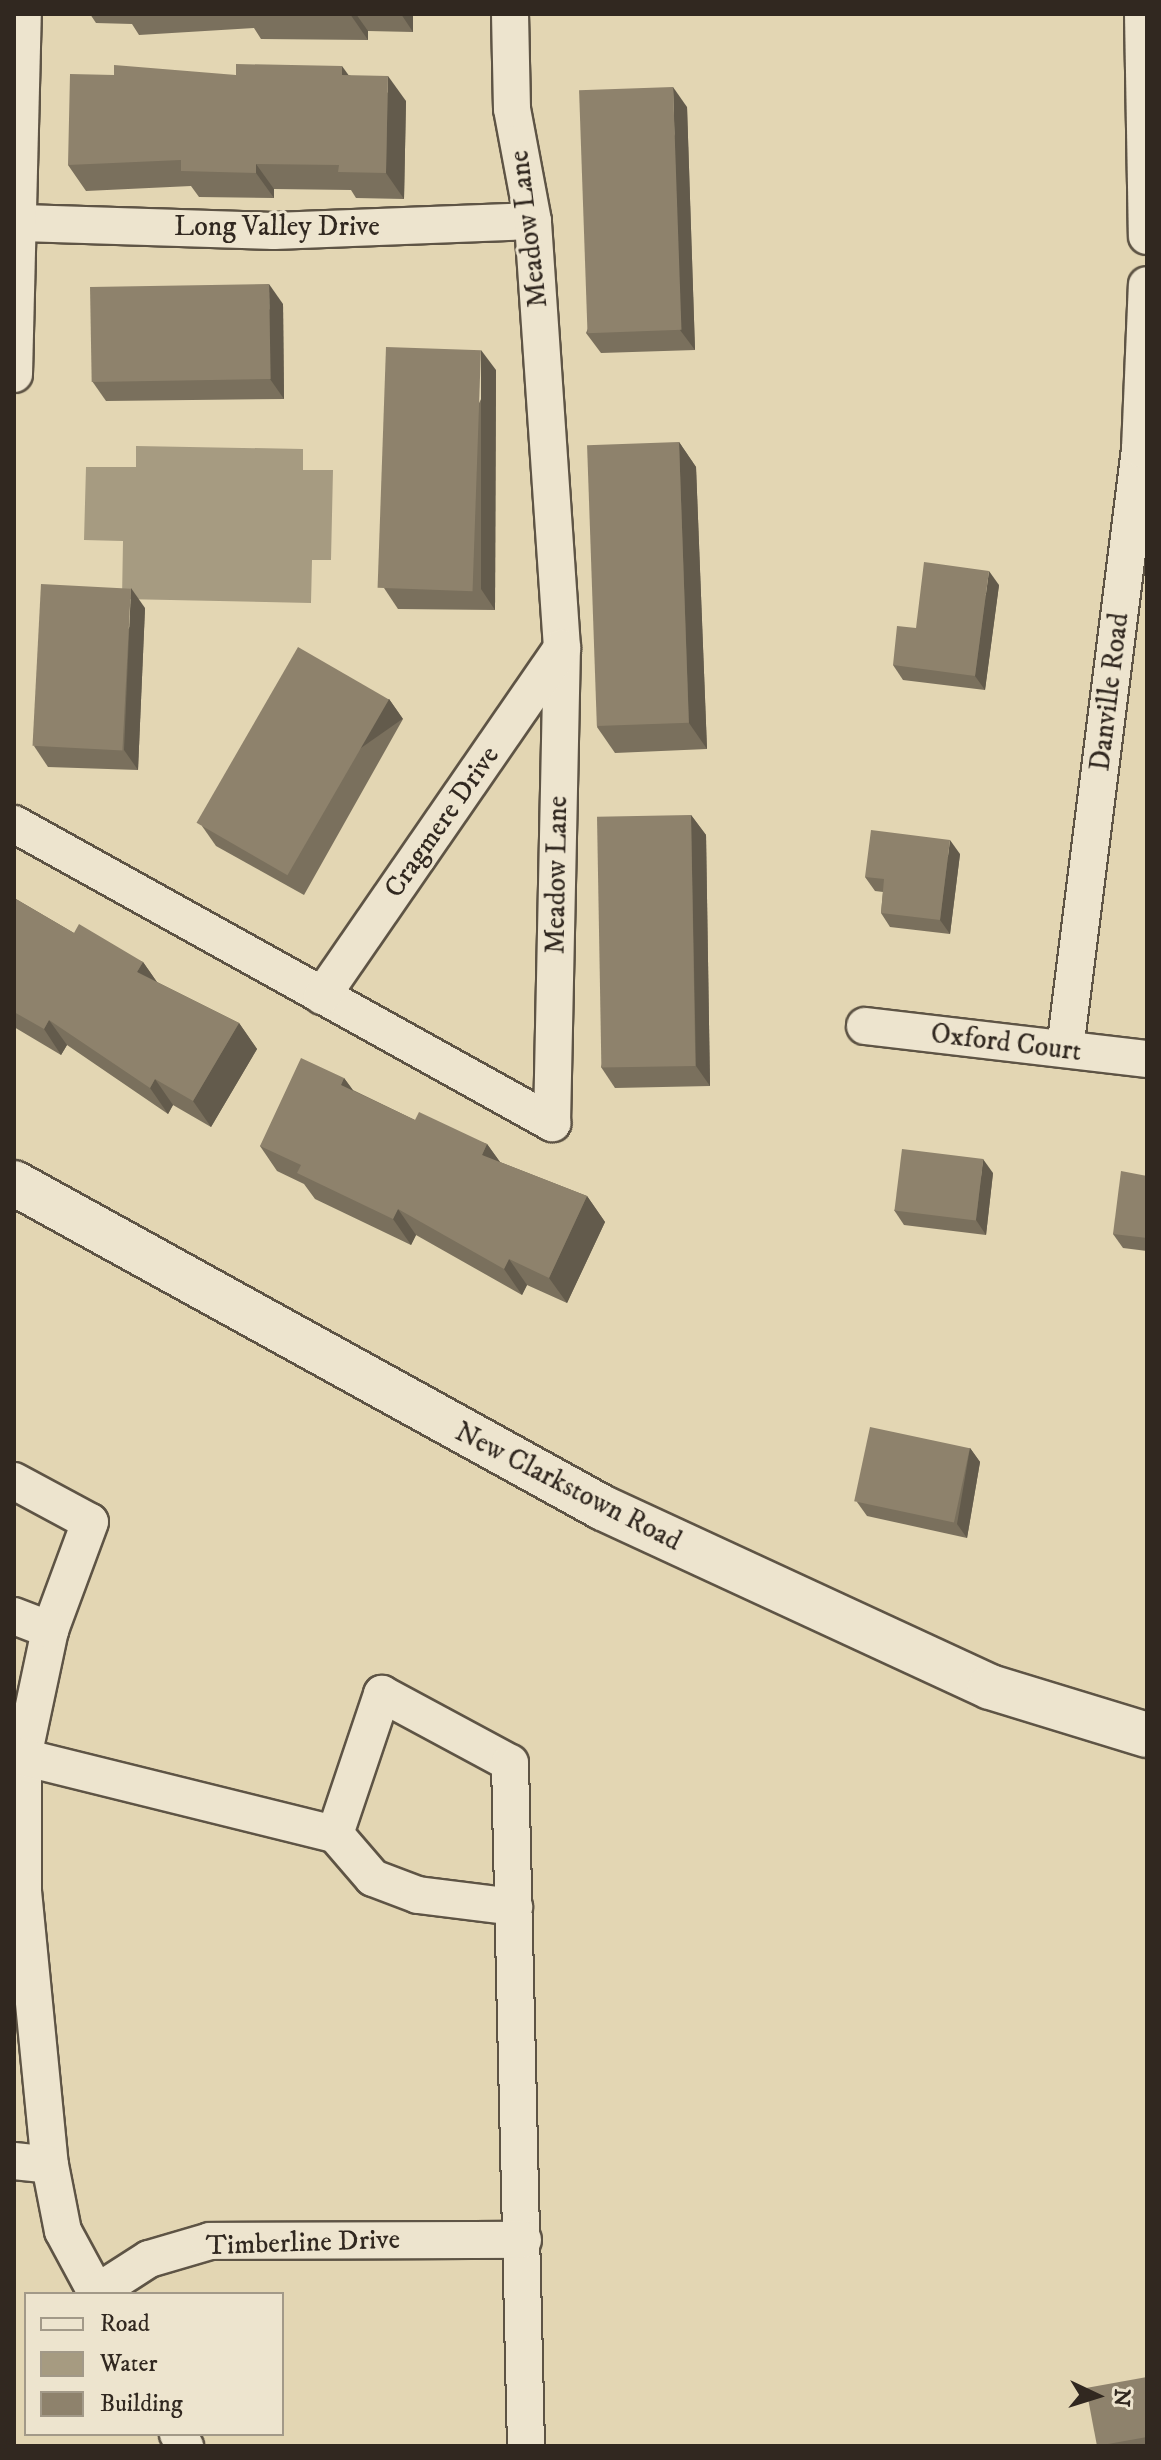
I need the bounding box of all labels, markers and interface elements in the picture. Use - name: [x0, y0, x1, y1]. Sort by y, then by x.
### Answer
- street label: Meadow Lane: [503, 148, 555, 310]
- street label: Long Valley Drive: [174, 210, 380, 244]
- street label: Danville Road: [1084, 611, 1136, 773]
- street label: Cragmere Drive: [377, 740, 507, 904]
- street label: Meadow Lane: [539, 796, 575, 954]
- street label: Oxford Court: [929, 1017, 1083, 1069]
- street label: New Clarkstown Road: [449, 1415, 687, 1559]
- street label: Timberline Drive: [205, 2223, 401, 2263]
- legend: [24, 2292, 284, 2436]
- text: Road: [100, 2309, 150, 2339]
- text: Water: [100, 2349, 157, 2379]
- north arrow: [1057, 2356, 1137, 2436]
- text: N: [1107, 2388, 1136, 2408]
- text: Building: [100, 2389, 183, 2419]

